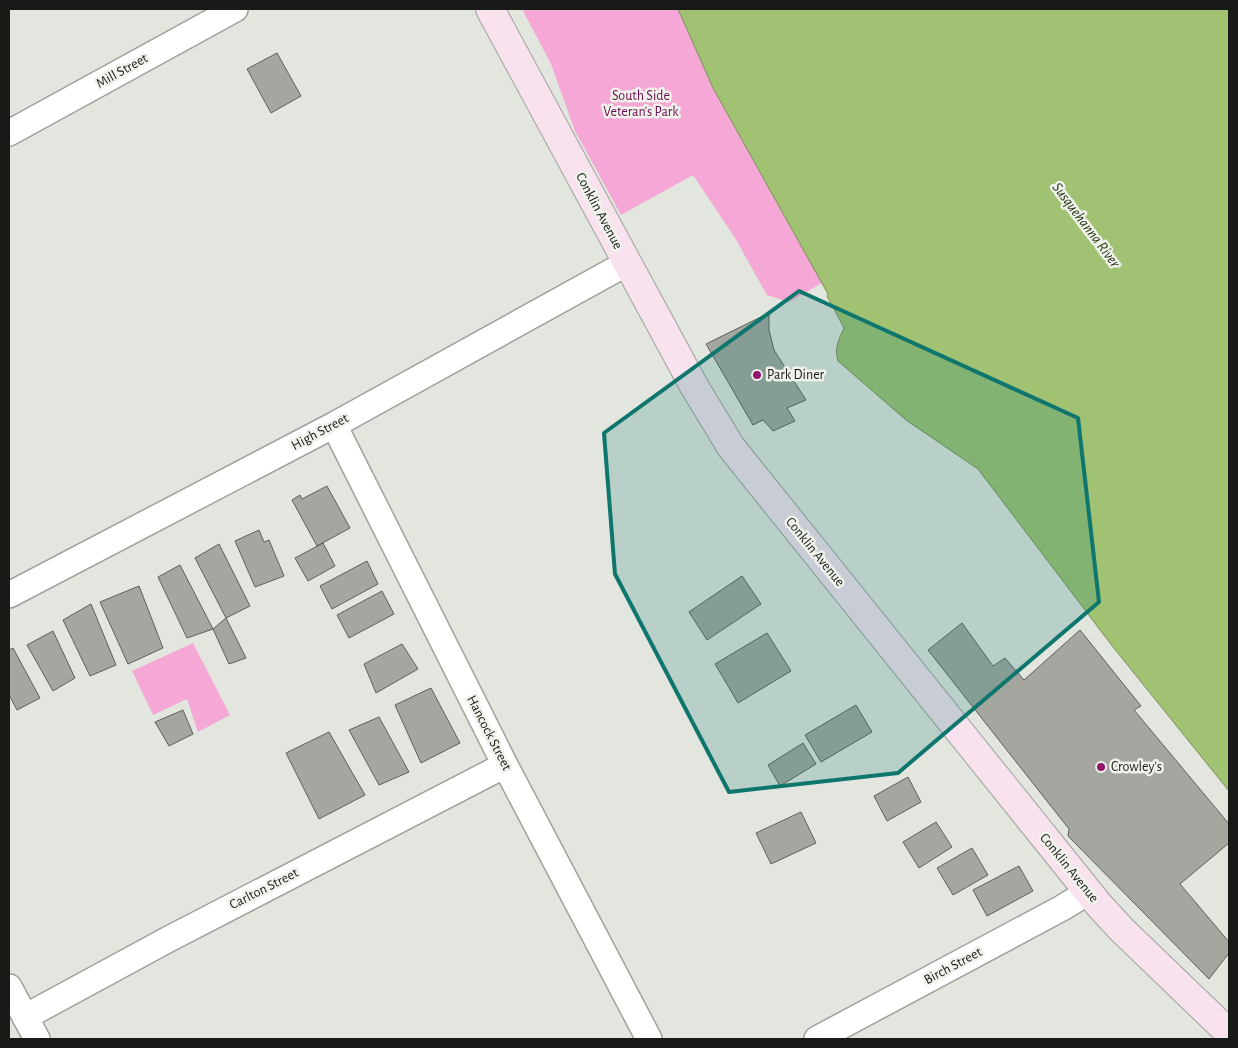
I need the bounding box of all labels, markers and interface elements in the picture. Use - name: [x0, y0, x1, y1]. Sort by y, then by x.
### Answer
- street label: Mill Street: [94, 51, 151, 91]
- park label: South Side Veteran's Park: [603, 89, 679, 119]
- street label: Conklin Avenue: [573, 170, 625, 252]
- water label: Susquehanna River: [1049, 180, 1123, 271]
- place label: Park Diner: [767, 368, 825, 382]
- marker: Park Diner: [751, 369, 763, 381]
- street label: High Street: [289, 411, 351, 453]
- street label: Conklin Avenue: [783, 515, 847, 589]
- street label: Hancock Street: [464, 693, 514, 773]
- place label: Crowley's: [1111, 760, 1162, 774]
- marker: Crowley's: [1095, 761, 1107, 773]
- street label: Conklin Avenue: [1037, 831, 1101, 905]
- street label: Carlton Street: [227, 865, 301, 912]
- street label: Birch Street: [922, 945, 985, 987]

